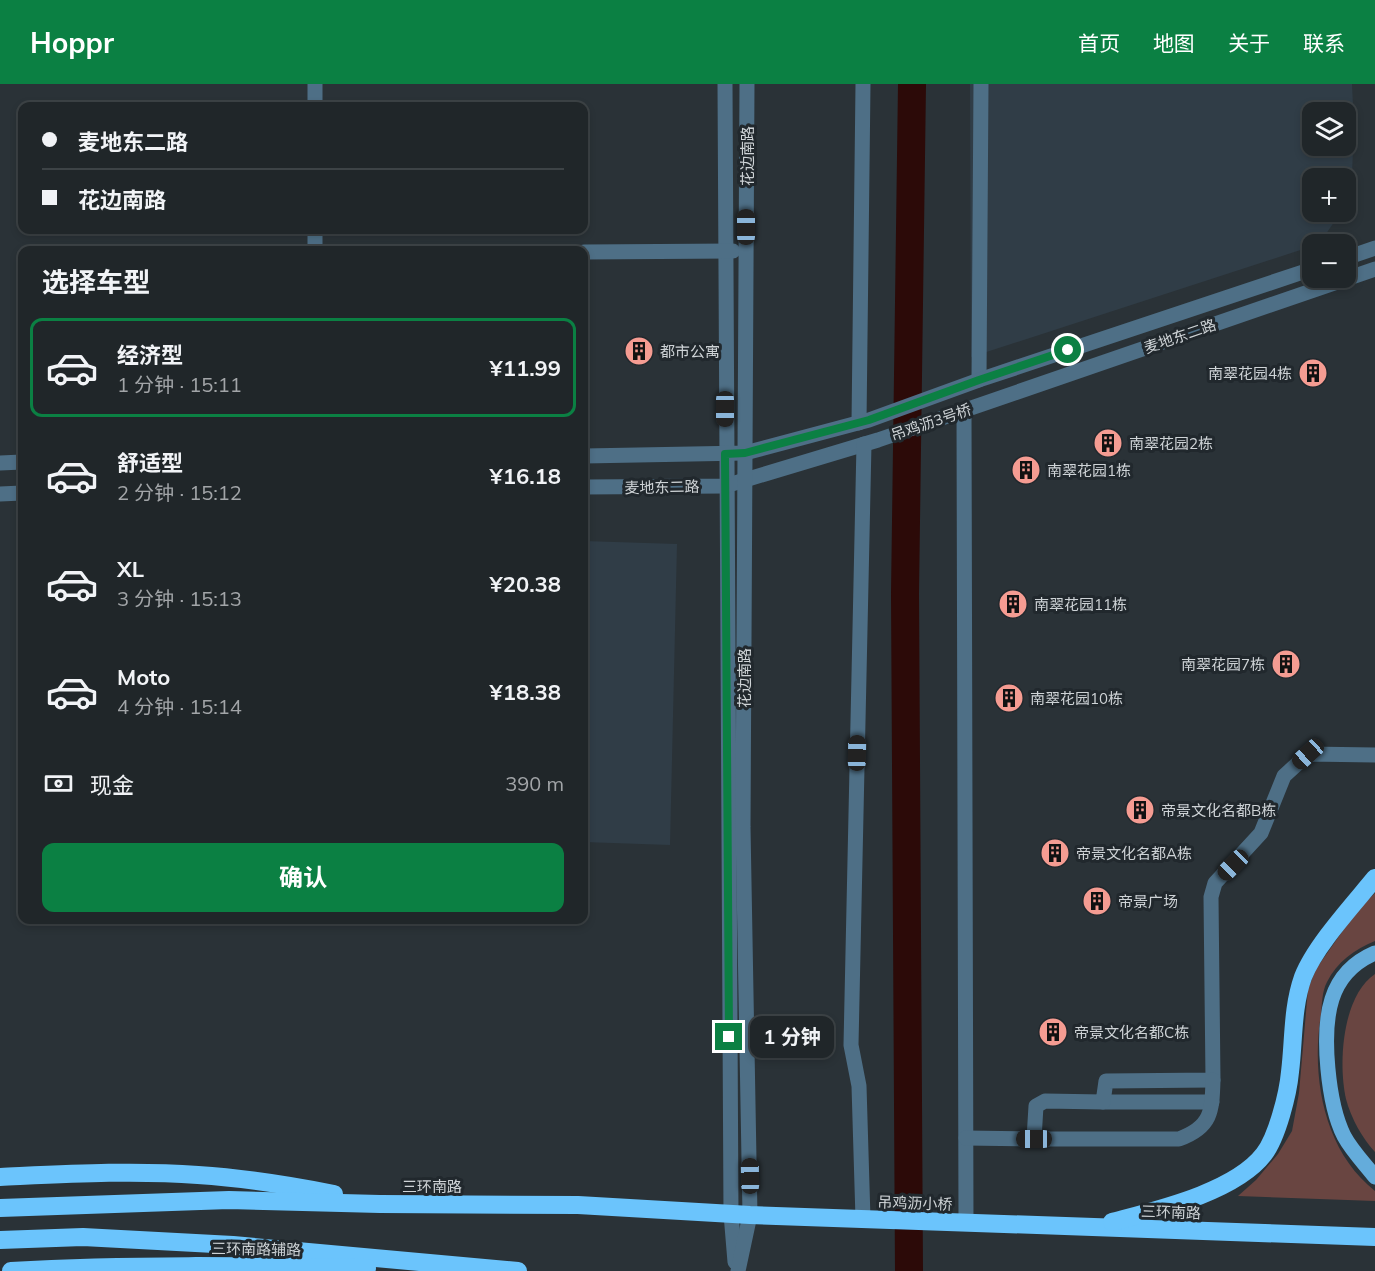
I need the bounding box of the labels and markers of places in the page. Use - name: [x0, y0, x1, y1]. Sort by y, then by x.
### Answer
- building icon: 都市公寓: [623, 335, 655, 367]
- place label: 都市公寓: [660, 342, 720, 361]
- building icon: 南翠花园4栋: [1297, 357, 1329, 389]
- place label: 南翠花园4栋: [1208, 364, 1292, 383]
- building icon: 南翠花园2栋: [1092, 427, 1124, 459]
- place label: 南翠花园2栋: [1129, 434, 1213, 453]
- building icon: 南翠花园1栋: [1010, 454, 1042, 486]
- place label: 南翠花园1栋: [1047, 461, 1131, 480]
- building icon: 南翠花园11栋: [997, 588, 1029, 620]
- place label: 南翠花园11栋: [1034, 595, 1127, 614]
- building icon: 南翠花园7栋: [1270, 648, 1302, 680]
- place label: 南翠花园7栋: [1181, 655, 1265, 674]
- building icon: 南翠花园10栋: [993, 682, 1025, 714]
- place label: 南翠花园10栋: [1030, 689, 1123, 708]
- building icon: 帝景文化名都B栋: [1124, 794, 1156, 826]
- place label: 帝景文化名都B栋: [1161, 801, 1276, 820]
- building icon: 帝景文化名都A栋: [1039, 837, 1071, 869]
- place label: 帝景文化名都A栋: [1076, 844, 1192, 863]
- building icon: 帝景广场: [1081, 885, 1113, 917]
- place label: 帝景广场: [1118, 892, 1178, 911]
- building icon: 帝景文化名都C栋: [1037, 1016, 1069, 1048]
- place label: 帝景文化名都C栋: [1074, 1023, 1189, 1042]

